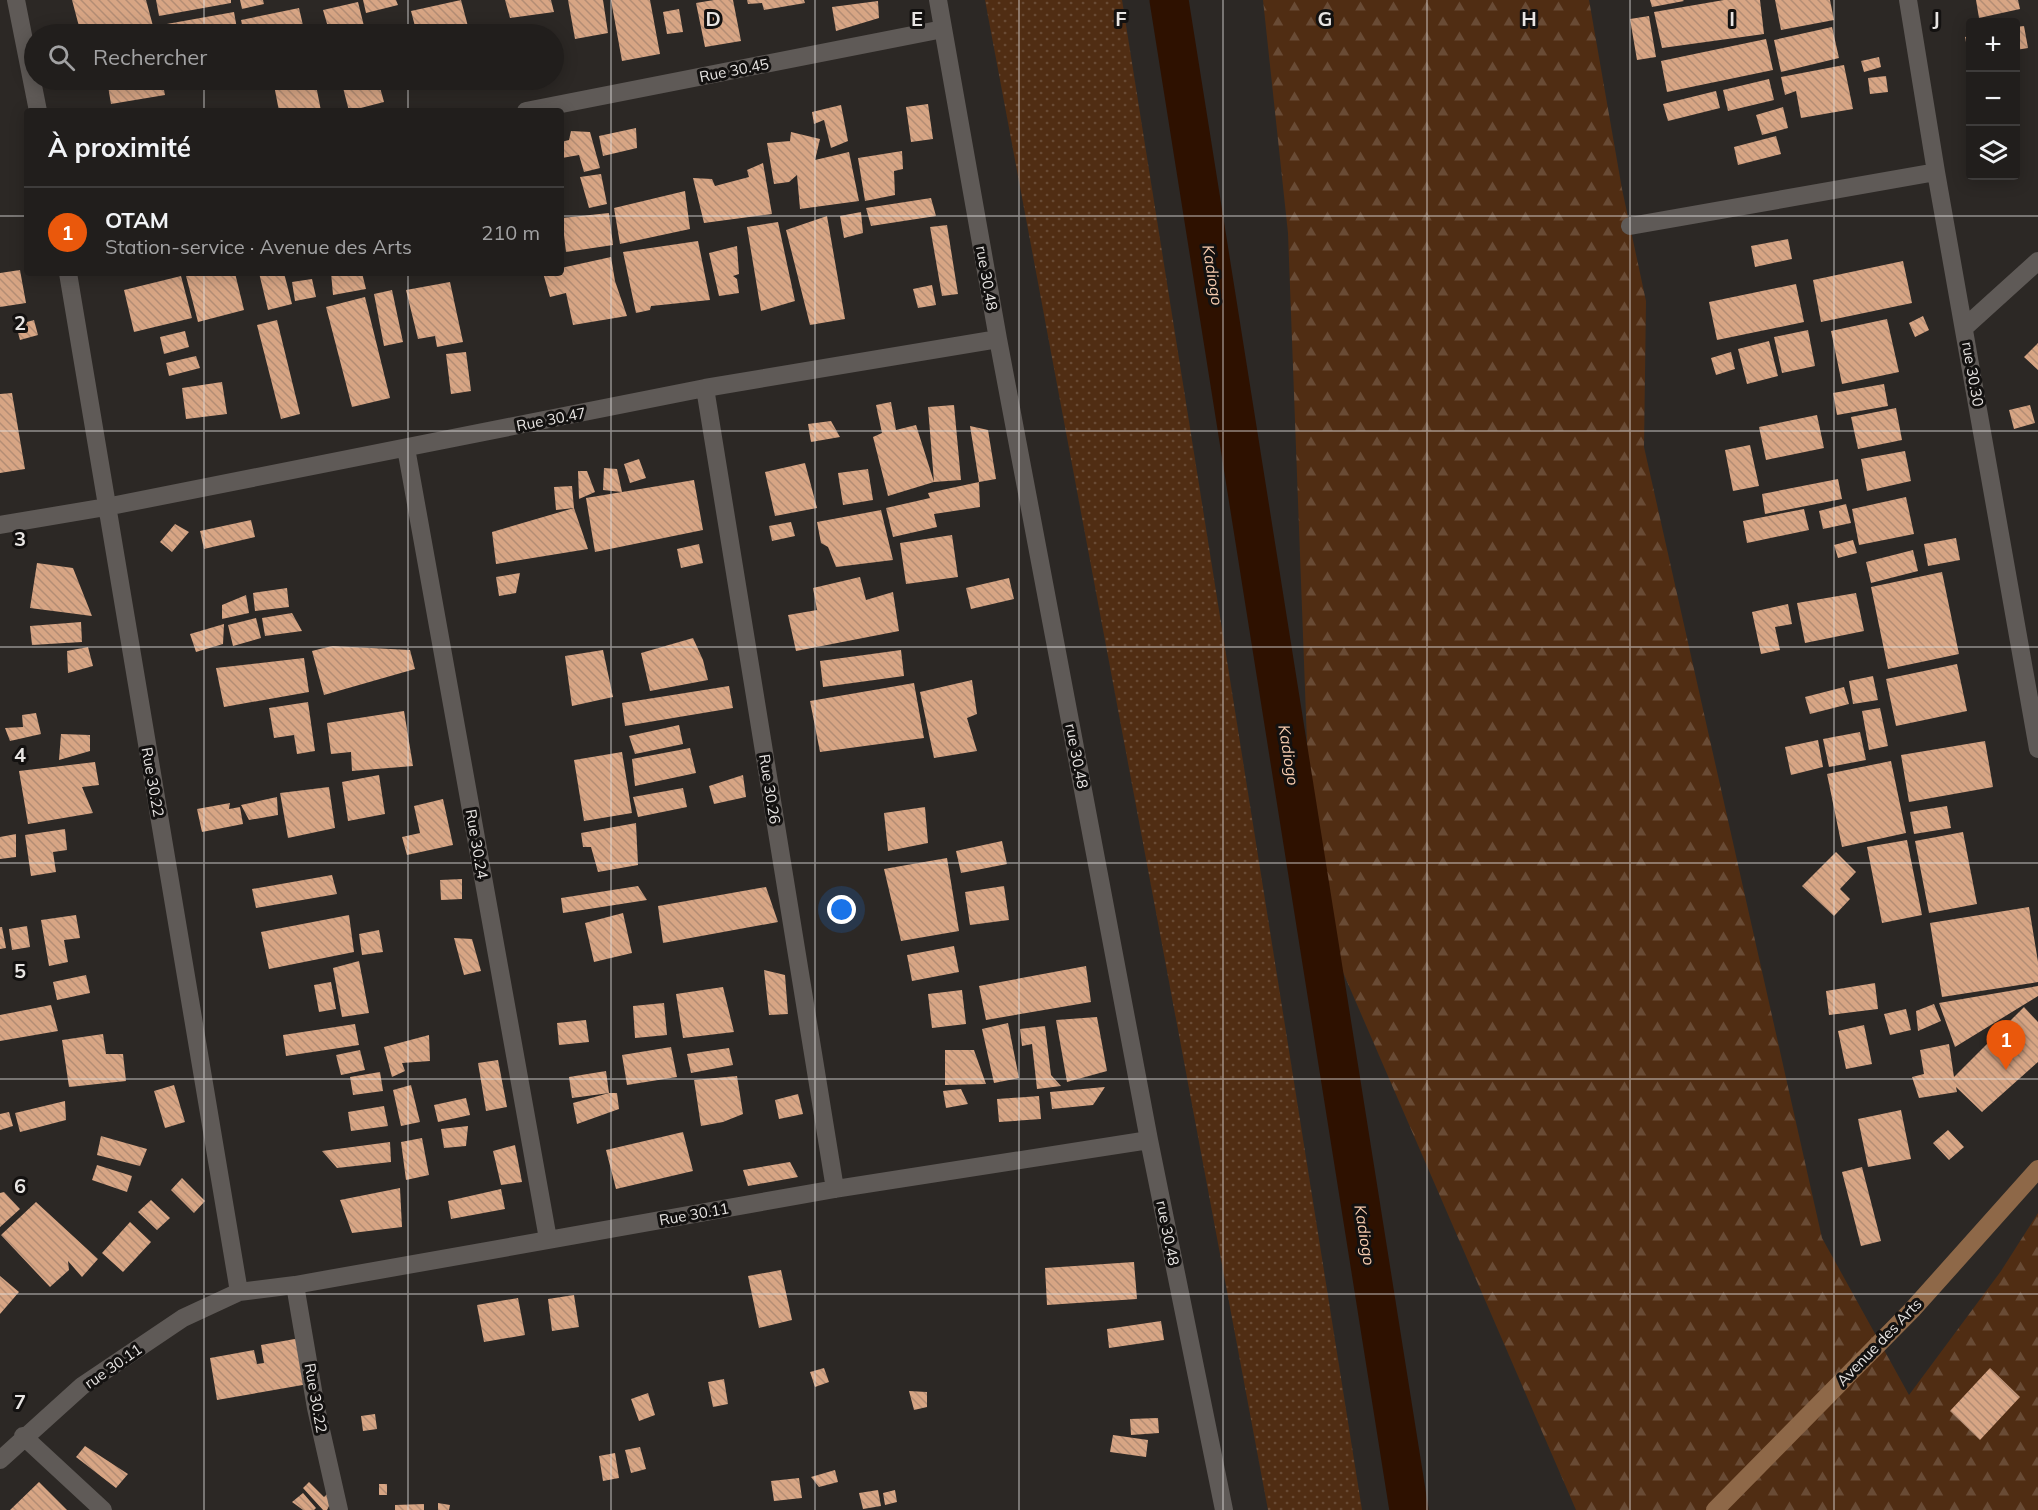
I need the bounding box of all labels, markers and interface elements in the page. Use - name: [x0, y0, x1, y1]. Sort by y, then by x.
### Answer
- text: D: [705, 6, 721, 31]
- text: E: [911, 6, 923, 31]
- text: F: [1115, 6, 1127, 31]
- text: G: [1318, 6, 1332, 31]
- text: H: [1521, 6, 1537, 31]
- text: I: [1729, 6, 1735, 31]
- text: J: [1932, 6, 1940, 31]
- map controls: [1966, 18, 2020, 180]
- button: +: [1966, 18, 2020, 72]
- search box: [24, 24, 564, 90]
- icon: search: [45, 41, 78, 74]
- text: Rechercher: [93, 43, 207, 71]
- street label: Rue 30.45: [698, 54, 770, 86]
- button: −: [1966, 72, 2020, 126]
- button: layers: [1966, 126, 2020, 180]
- text: À proximité: [48, 131, 191, 164]
- text: OTAM: [105, 206, 169, 234]
- text: 1: [62, 220, 74, 245]
- text: 210 m: [481, 220, 540, 245]
- text: Station-service · Avenue des Arts: [105, 234, 412, 259]
- water label: Kadiogo: [1198, 243, 1228, 307]
- street label: rue 30.48: [972, 244, 1002, 312]
- text: 2: [14, 310, 26, 335]
- street label: rue 30.30: [1958, 340, 1988, 408]
- street label: Rue 30.47: [515, 403, 587, 435]
- text: 3: [14, 526, 26, 551]
- street label: rue 30.48: [1061, 722, 1093, 790]
- water label: Kadiogo: [1274, 723, 1304, 787]
- text: 4: [14, 742, 26, 767]
- street label: Rue 30.22: [138, 746, 168, 818]
- street label: Rue 30.26: [755, 753, 785, 825]
- street label: Rue 30.24: [462, 808, 492, 880]
- your location: [827, 895, 856, 924]
- text: 5: [14, 958, 26, 983]
- pin: 1: [1986, 1020, 2026, 1070]
- text: 6: [14, 1173, 26, 1198]
- street label: Rue 30.11: [658, 1199, 730, 1229]
- street label: rue 30.48: [1152, 1199, 1184, 1267]
- water label: Kadiogo: [1350, 1203, 1380, 1267]
- street label: Avenue des Arts: [1832, 1294, 1926, 1390]
- street label: rue 30.11: [81, 1339, 145, 1393]
- street label: Rue 30.22: [301, 1362, 331, 1434]
- text: 7: [14, 1389, 26, 1414]

